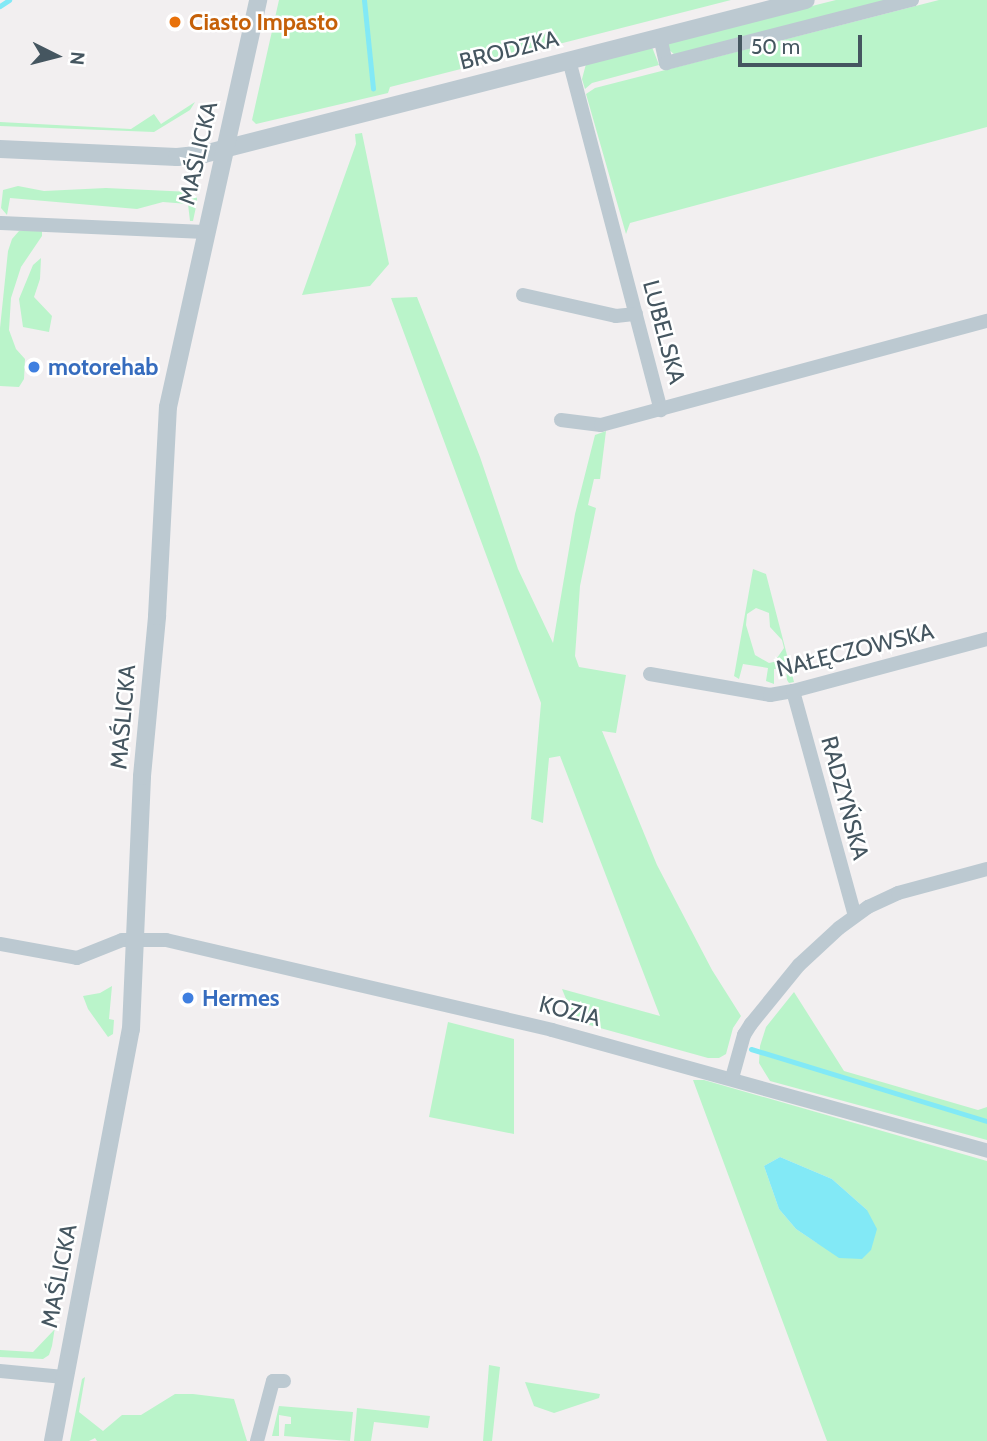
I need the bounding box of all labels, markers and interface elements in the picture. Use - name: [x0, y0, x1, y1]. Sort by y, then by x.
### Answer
- place label: Ciasto Impasto: [189, 8, 338, 36]
- marker: Ciasto Impasto: [167, 14, 183, 30]
- north arrow: [21, 21, 91, 91]
- scale bar: [742, 21, 866, 65]
- street label: BRODZKA: [456, 24, 562, 76]
- text: 50 m: [751, 34, 800, 59]
- text: N: [65, 50, 90, 66]
- street label: MAŚLICKA: [173, 99, 223, 207]
- street label: LUBELSKA: [637, 277, 691, 387]
- place label: motorehab: [48, 353, 158, 381]
- marker: motorehab: [26, 359, 42, 375]
- street label: NAŁĘCZOWSKA: [774, 617, 936, 683]
- street label: MAŚLICKA: [105, 663, 141, 771]
- street label: RADZYŃSKA: [815, 733, 875, 863]
- place label: Hermes: [202, 984, 279, 1012]
- marker: Hermes: [180, 990, 196, 1006]
- street label: KOZIA: [536, 990, 604, 1032]
- street label: MAŚLICKA: [35, 1222, 83, 1330]

